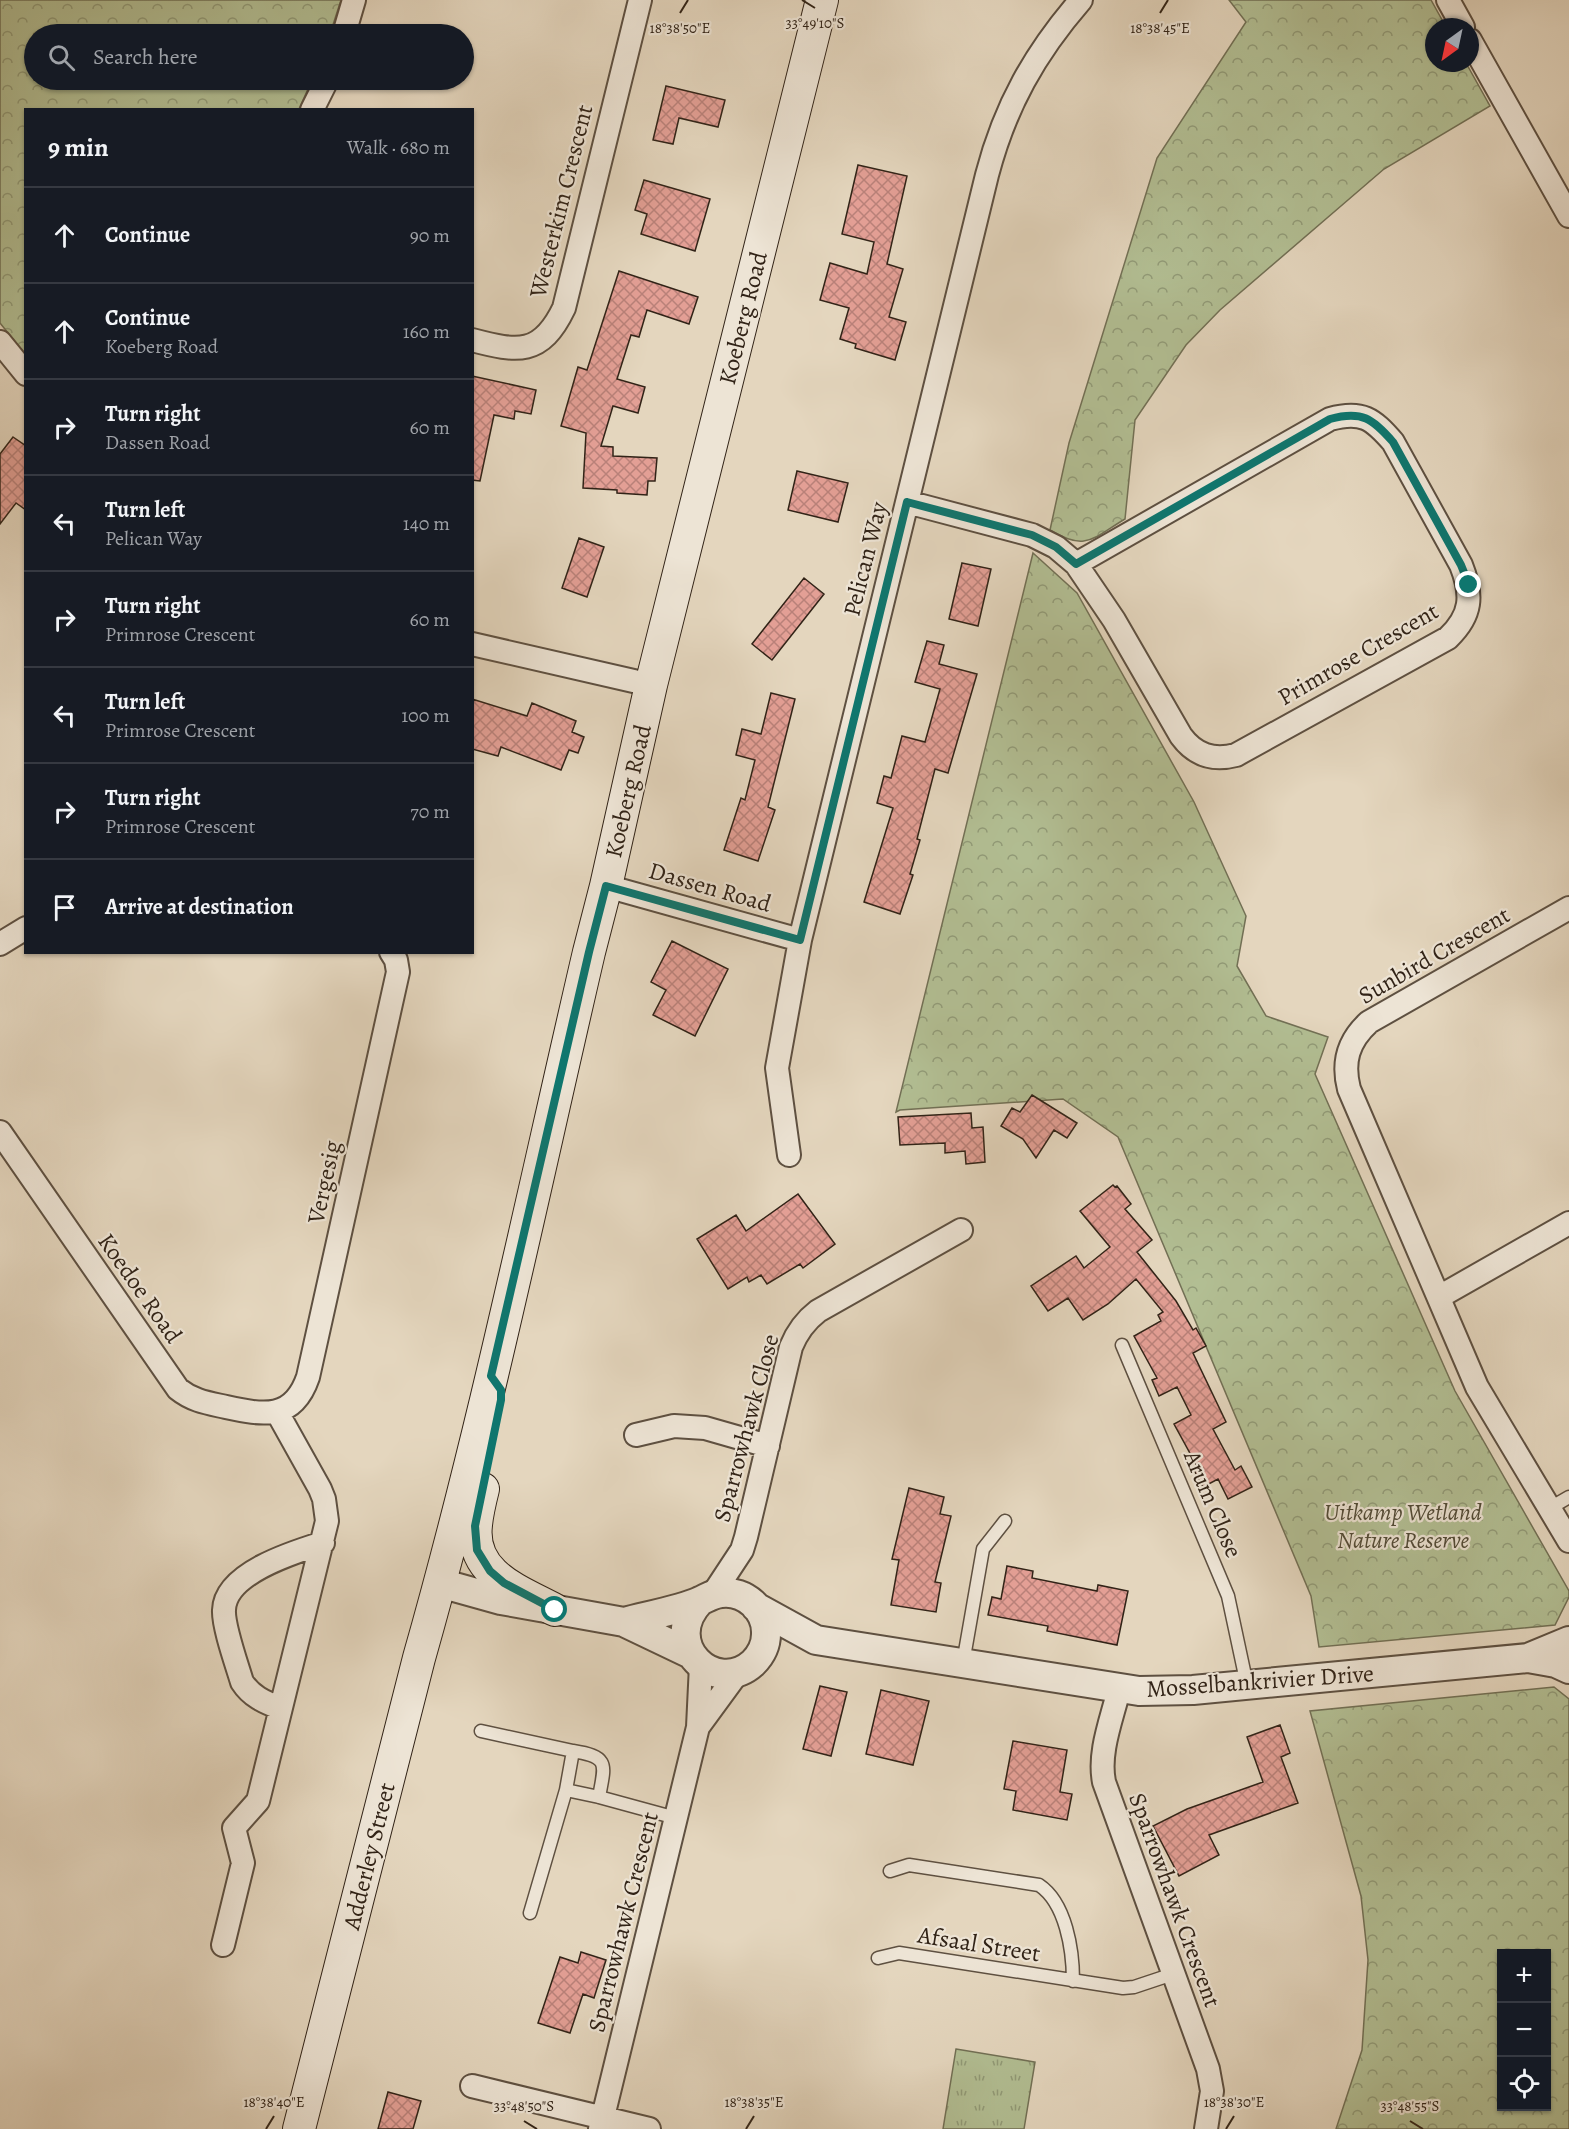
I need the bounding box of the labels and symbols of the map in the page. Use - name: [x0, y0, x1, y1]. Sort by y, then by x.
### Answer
- text: 33°49'10"S: [786, 13, 844, 33]
- text: 18°38'50"E: [650, 18, 710, 38]
- text: 18°38'45"E: [1130, 18, 1190, 38]
- north arrow: [1425, 18, 1479, 72]
- street label: Westerkim Crescent: [521, 101, 600, 302]
- street label: Koeberg Road: [711, 248, 775, 388]
- street label: Pelican Way: [835, 498, 895, 619]
- route end: [1455, 571, 1481, 597]
- street label: Primrose Crescent: [1272, 595, 1444, 713]
- street label: Koeberg Road: [597, 721, 659, 861]
- street label: Dassen Road: [645, 854, 775, 920]
- street label: Sunbird Crescent: [1352, 899, 1516, 1011]
- street label: Vergesig: [299, 1138, 348, 1227]
- street label: Koedoe Road: [90, 1227, 190, 1349]
- street label: Sparrowhawk Close: [705, 1330, 787, 1526]
- street label: Arum Close: [1176, 1445, 1250, 1563]
- park label: Uitkamp Wetland Nature Reserve: [1324, 1496, 1482, 1556]
- route start: [541, 1596, 567, 1622]
- street label: Mosselbankrivier Drive: [1145, 1657, 1375, 1705]
- street label: Adderley Street: [335, 1779, 403, 1934]
- street label: Sparrowhawk Crescent: [1121, 1788, 1229, 2012]
- street label: Sparrowhawk Crescent: [580, 1808, 666, 2035]
- street label: Afsaal Street: [914, 1918, 1043, 1969]
- text: 18°38'40"E: [243, 2092, 305, 2112]
- text: 18°38'35"E: [724, 2092, 784, 2112]
- text: 18°38'30"E: [1204, 2092, 1264, 2112]
- text: 33°48'50"S: [494, 2096, 554, 2116]
- text: 33°48'55"S: [1380, 2096, 1440, 2116]

